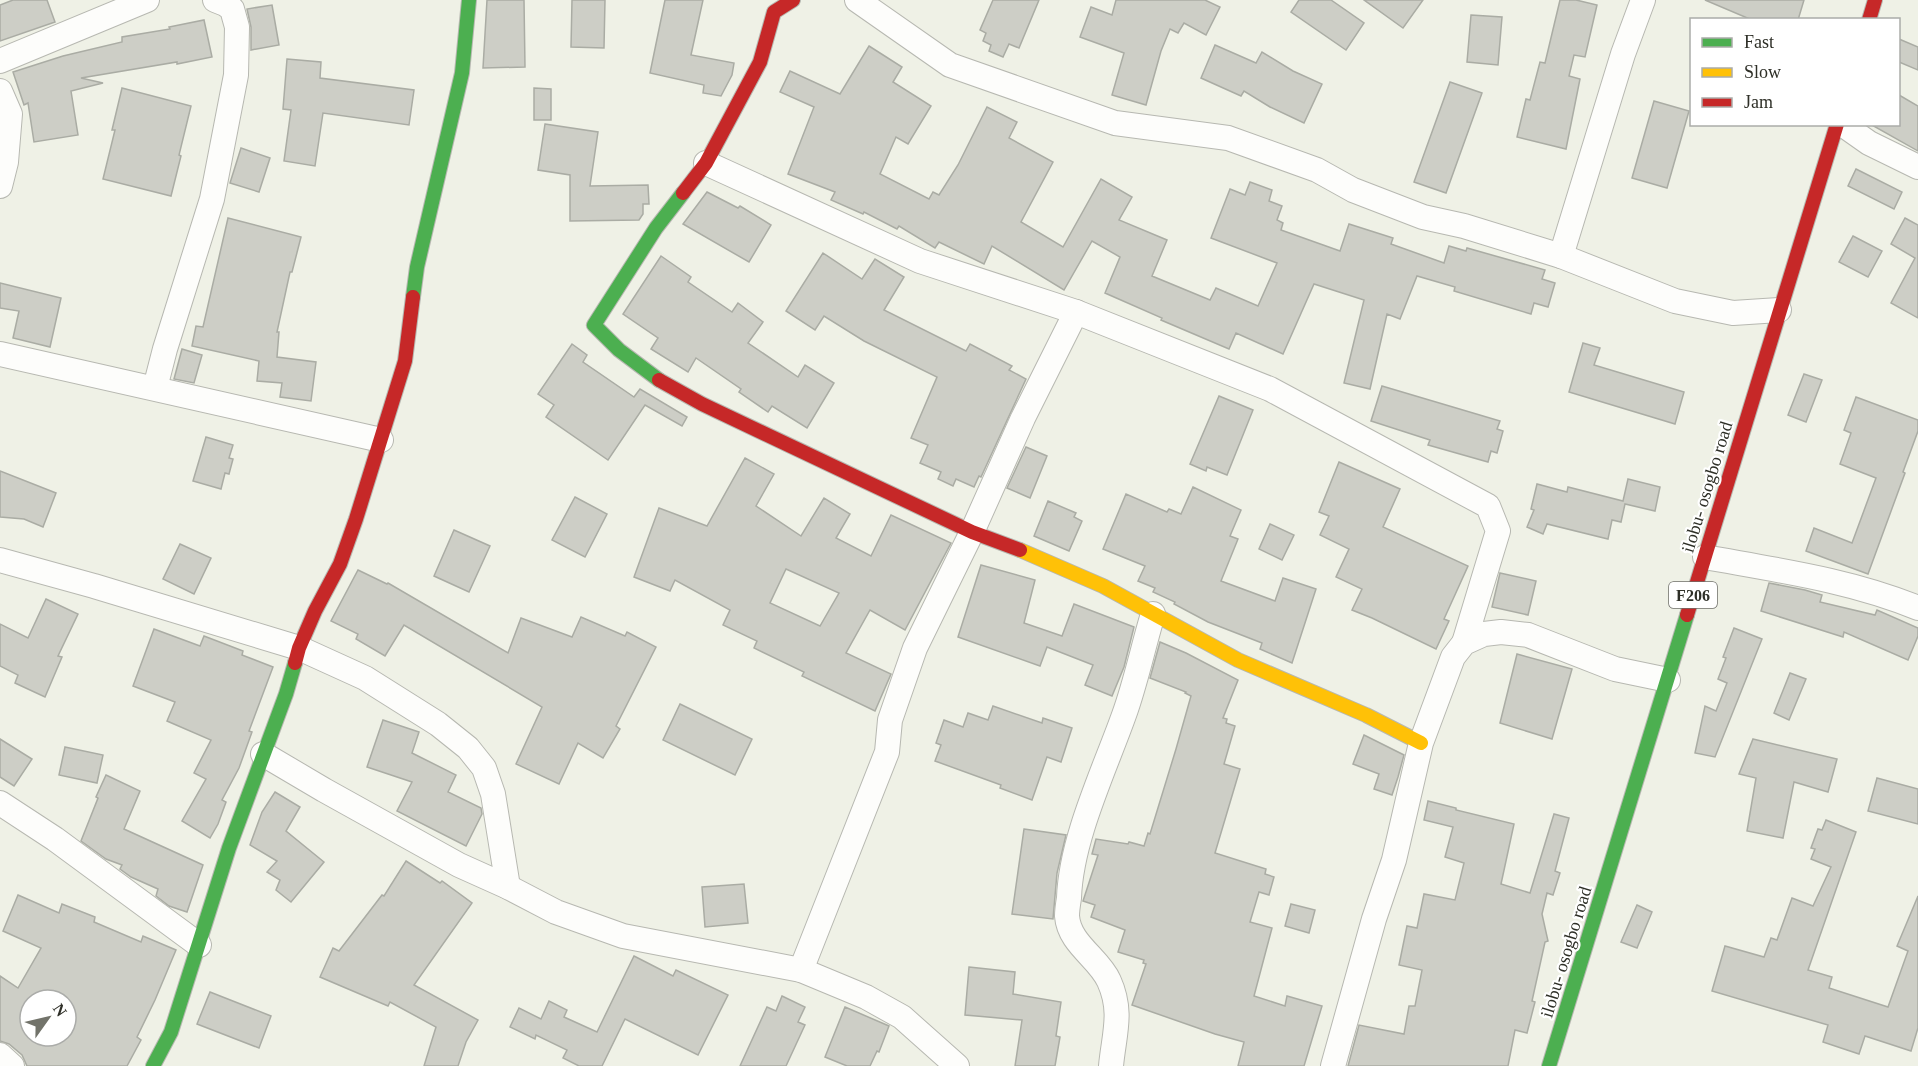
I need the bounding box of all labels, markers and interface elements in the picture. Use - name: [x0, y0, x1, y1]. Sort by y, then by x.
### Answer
- legend: [1690, 18, 1900, 126]
- text: Fast: [1744, 32, 1774, 52]
- text: Slow: [1744, 62, 1781, 82]
- text: Jam: [1744, 92, 1773, 112]
- street label: ilobu- osogbo road: [1678, 419, 1736, 555]
- road number: F206: [1669, 582, 1717, 608]
- street label: ilobu- osogbo road: [1537, 884, 1595, 1020]
- north arrow: [18, 988, 78, 1048]
- text: N: [50, 1000, 71, 1020]

